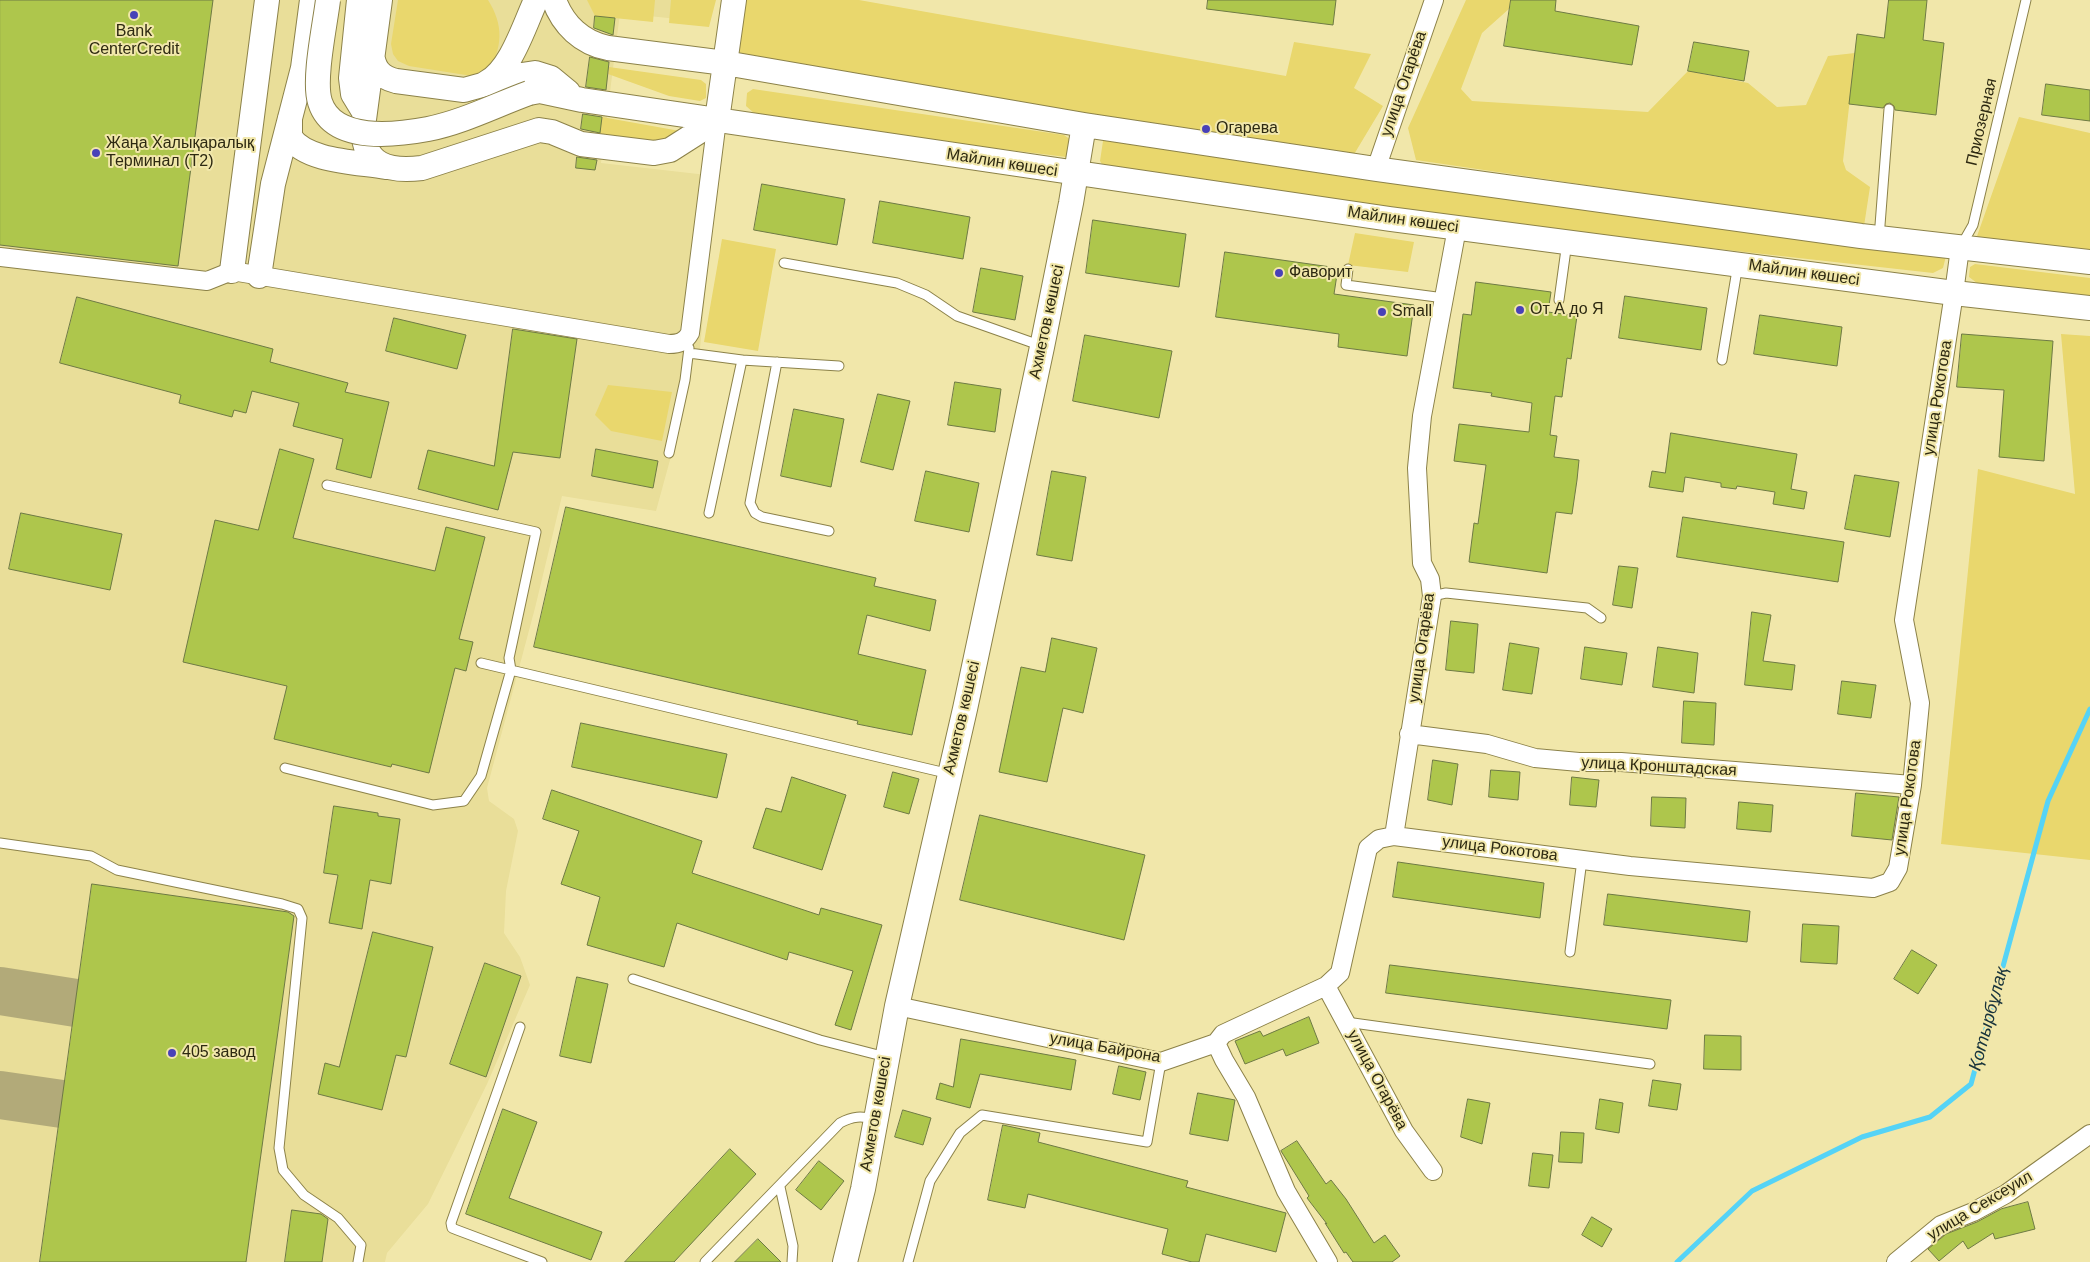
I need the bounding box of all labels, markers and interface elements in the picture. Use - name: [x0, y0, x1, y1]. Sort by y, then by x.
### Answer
- marker: Bank CenterCredit: [128, 9, 140, 21]
- place label: Bank CenterCredit: [89, 22, 179, 60]
- street label: улица Огарёва: [1377, 29, 1431, 139]
- street label: Приозерная: [1963, 76, 2001, 168]
- place label: Огарева: [1216, 119, 1278, 139]
- marker: Огарева: [1200, 123, 1212, 135]
- place label: Жаңа Халықаралық Терминал (Т2): [106, 134, 254, 172]
- street label: Майлин көшесі: [945, 145, 1059, 181]
- marker: Жаңа Халықаралық Терминал (Т2): [90, 147, 102, 159]
- street label: Майлин көшесі: [1346, 203, 1460, 237]
- street label: Майлин көшесі: [1747, 256, 1861, 290]
- street label: Ахметов көшесі: [1026, 263, 1068, 381]
- place label: Фаворит: [1289, 263, 1352, 283]
- marker: Фаворит: [1273, 267, 1285, 279]
- place label: От А до Я: [1530, 300, 1604, 320]
- place label: Small: [1392, 302, 1432, 322]
- marker: От А до Я: [1514, 304, 1526, 316]
- marker: Small: [1376, 306, 1388, 318]
- street label: улица Рокотова: [1919, 339, 1957, 457]
- street label: улица Огарёва: [1405, 592, 1439, 704]
- street label: Ахметов көшесі: [940, 659, 984, 777]
- street label: улица Рокотова: [1890, 739, 1926, 857]
- street label: улица Кронштадская: [1581, 753, 1737, 781]
- street label: улица Рокотова: [1441, 832, 1559, 866]
- water label: Қотырбұлақ: [1965, 965, 2013, 1073]
- street label: улица Огарёва: [1343, 1027, 1411, 1133]
- street label: улица Байрона: [1048, 1029, 1162, 1067]
- place label: 405 завод: [182, 1043, 256, 1063]
- marker: 405 завод: [166, 1047, 178, 1059]
- street label: Ахметов көшесі: [856, 1055, 896, 1173]
- street label: улица Сексеуил: [1924, 1167, 2036, 1245]

